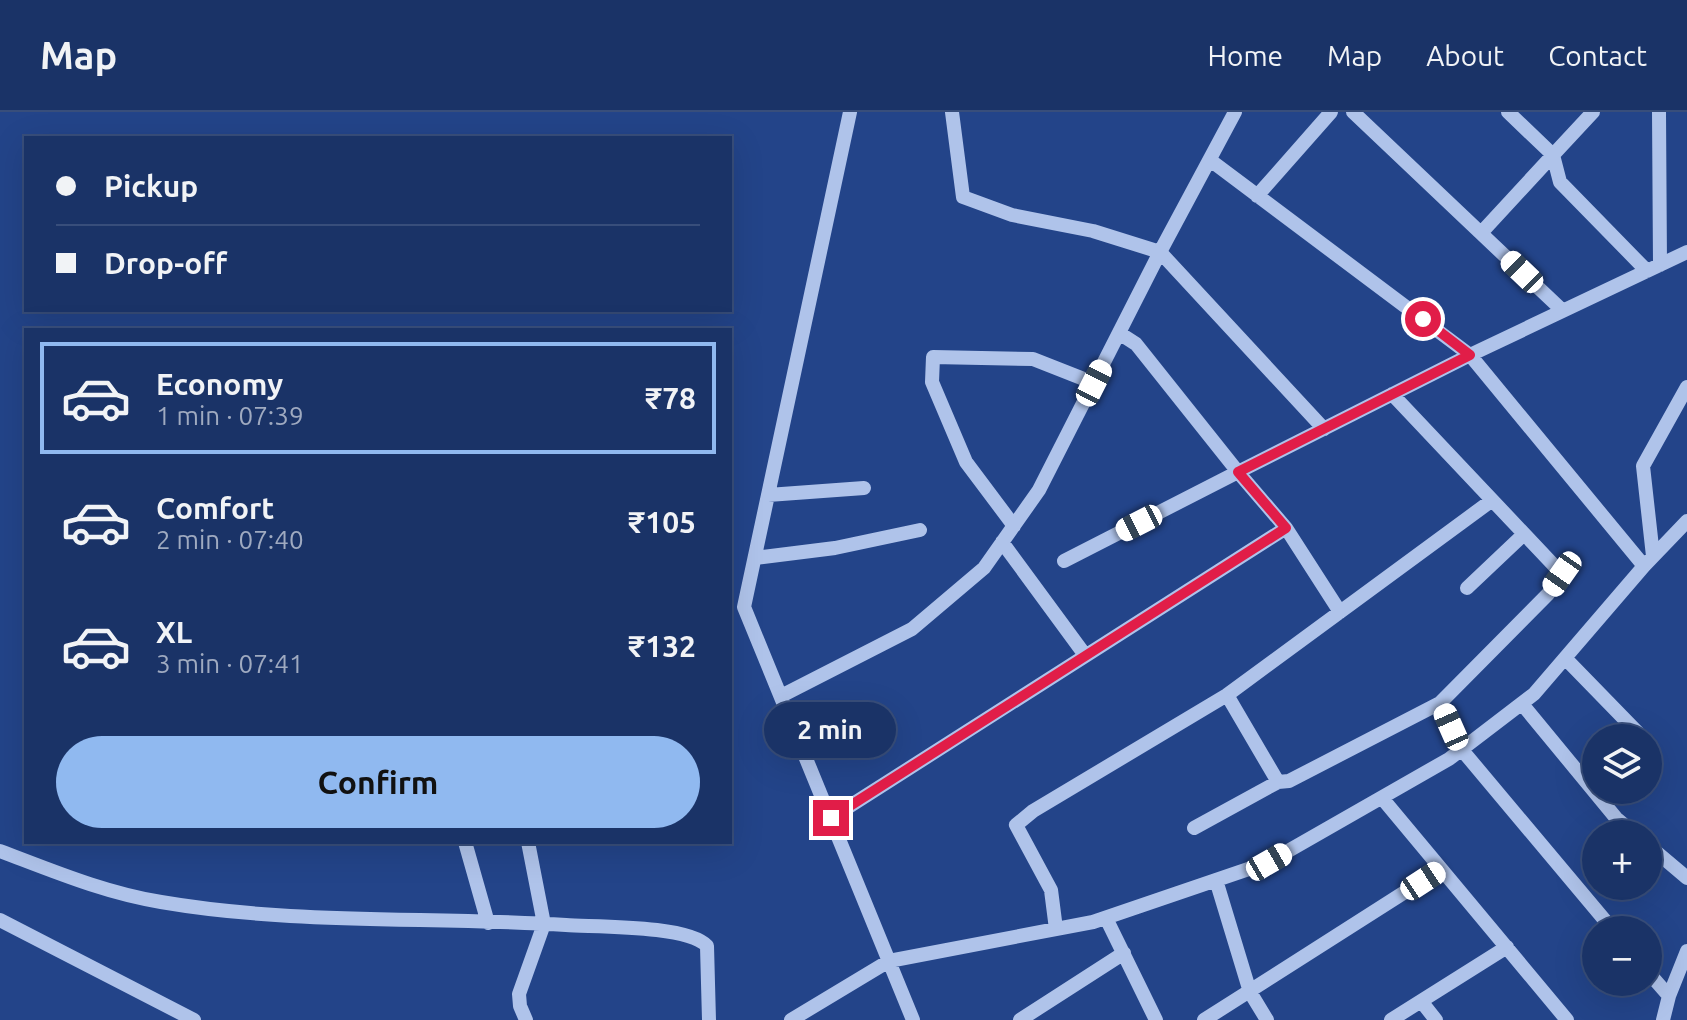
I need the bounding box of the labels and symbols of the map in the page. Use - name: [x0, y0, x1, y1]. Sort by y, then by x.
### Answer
- car: [1496, 247, 1548, 297]
- route start: [1405, 301, 1441, 337]
- car: [1072, 356, 1116, 410]
- car: [1112, 501, 1166, 545]
- car: [1538, 547, 1586, 601]
- car: [1430, 700, 1472, 754]
- callout: 2 min: [765, 702, 897, 758]
- route end: [813, 800, 849, 836]
- car: [1242, 840, 1296, 884]
- car: [1396, 858, 1450, 904]

